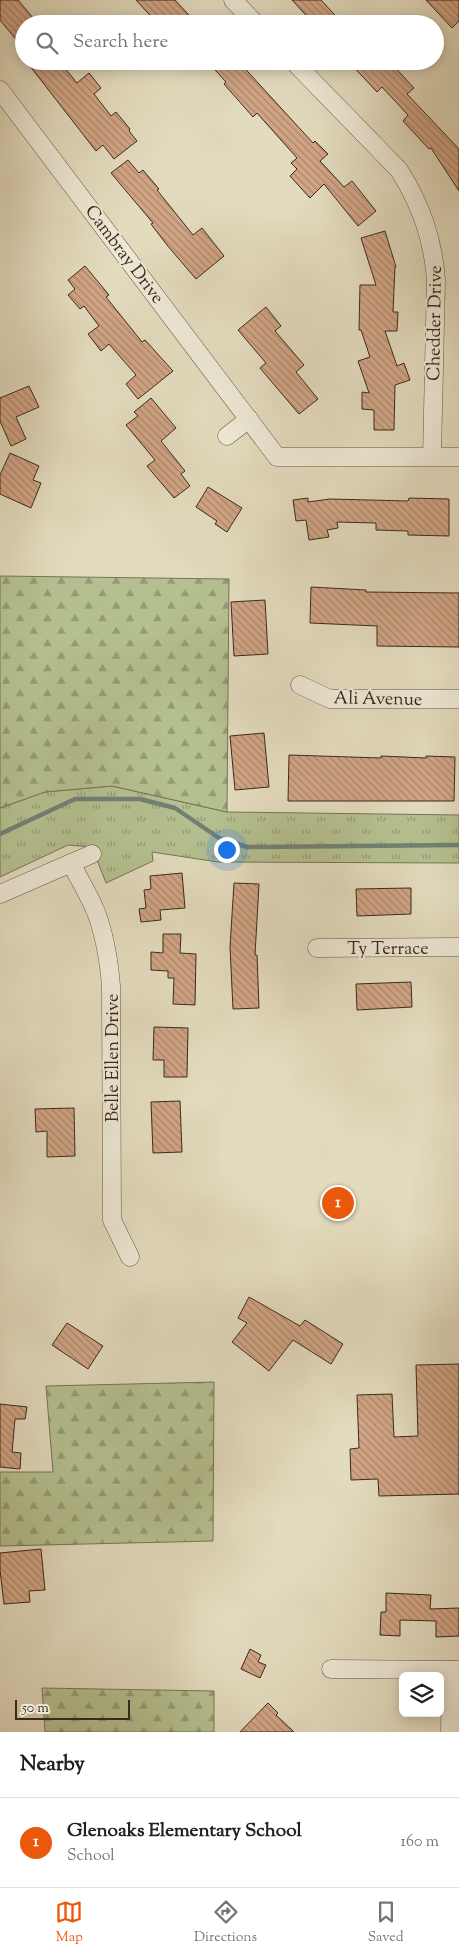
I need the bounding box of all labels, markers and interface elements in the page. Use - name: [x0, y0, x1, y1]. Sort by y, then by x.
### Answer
- search box: [15, 15, 444, 70]
- icon: search: [33, 29, 61, 57]
- text: Search here: [73, 29, 168, 56]
- street label: Cambray Drive: [78, 200, 169, 310]
- street label: Chedder Drive: [422, 265, 450, 381]
- street label: Ali Avenue: [333, 686, 423, 714]
- your location: [214, 837, 240, 863]
- street label: Ty Terrace: [347, 937, 429, 963]
- street label: Belle Ellen Drive: [101, 994, 127, 1122]
- pin: 1: [322, 1184, 354, 1222]
- map controls: [399, 1672, 444, 1717]
- button: layers: [399, 1672, 444, 1717]
- scale bar: [15, 1697, 130, 1720]
- text: 50 m: [22, 1699, 49, 1719]
- text: Nearby: [20, 1750, 85, 1780]
- text: Glenoaks Elementary School: [67, 1818, 302, 1845]
- text: 1: [33, 1831, 39, 1854]
- text: 160 m: [401, 1831, 439, 1854]
- text: School: [67, 1845, 115, 1868]
- tab: Map: [55, 1898, 83, 1948]
- tab: Directions: [194, 1898, 257, 1948]
- tab: Saved: [368, 1898, 404, 1948]

